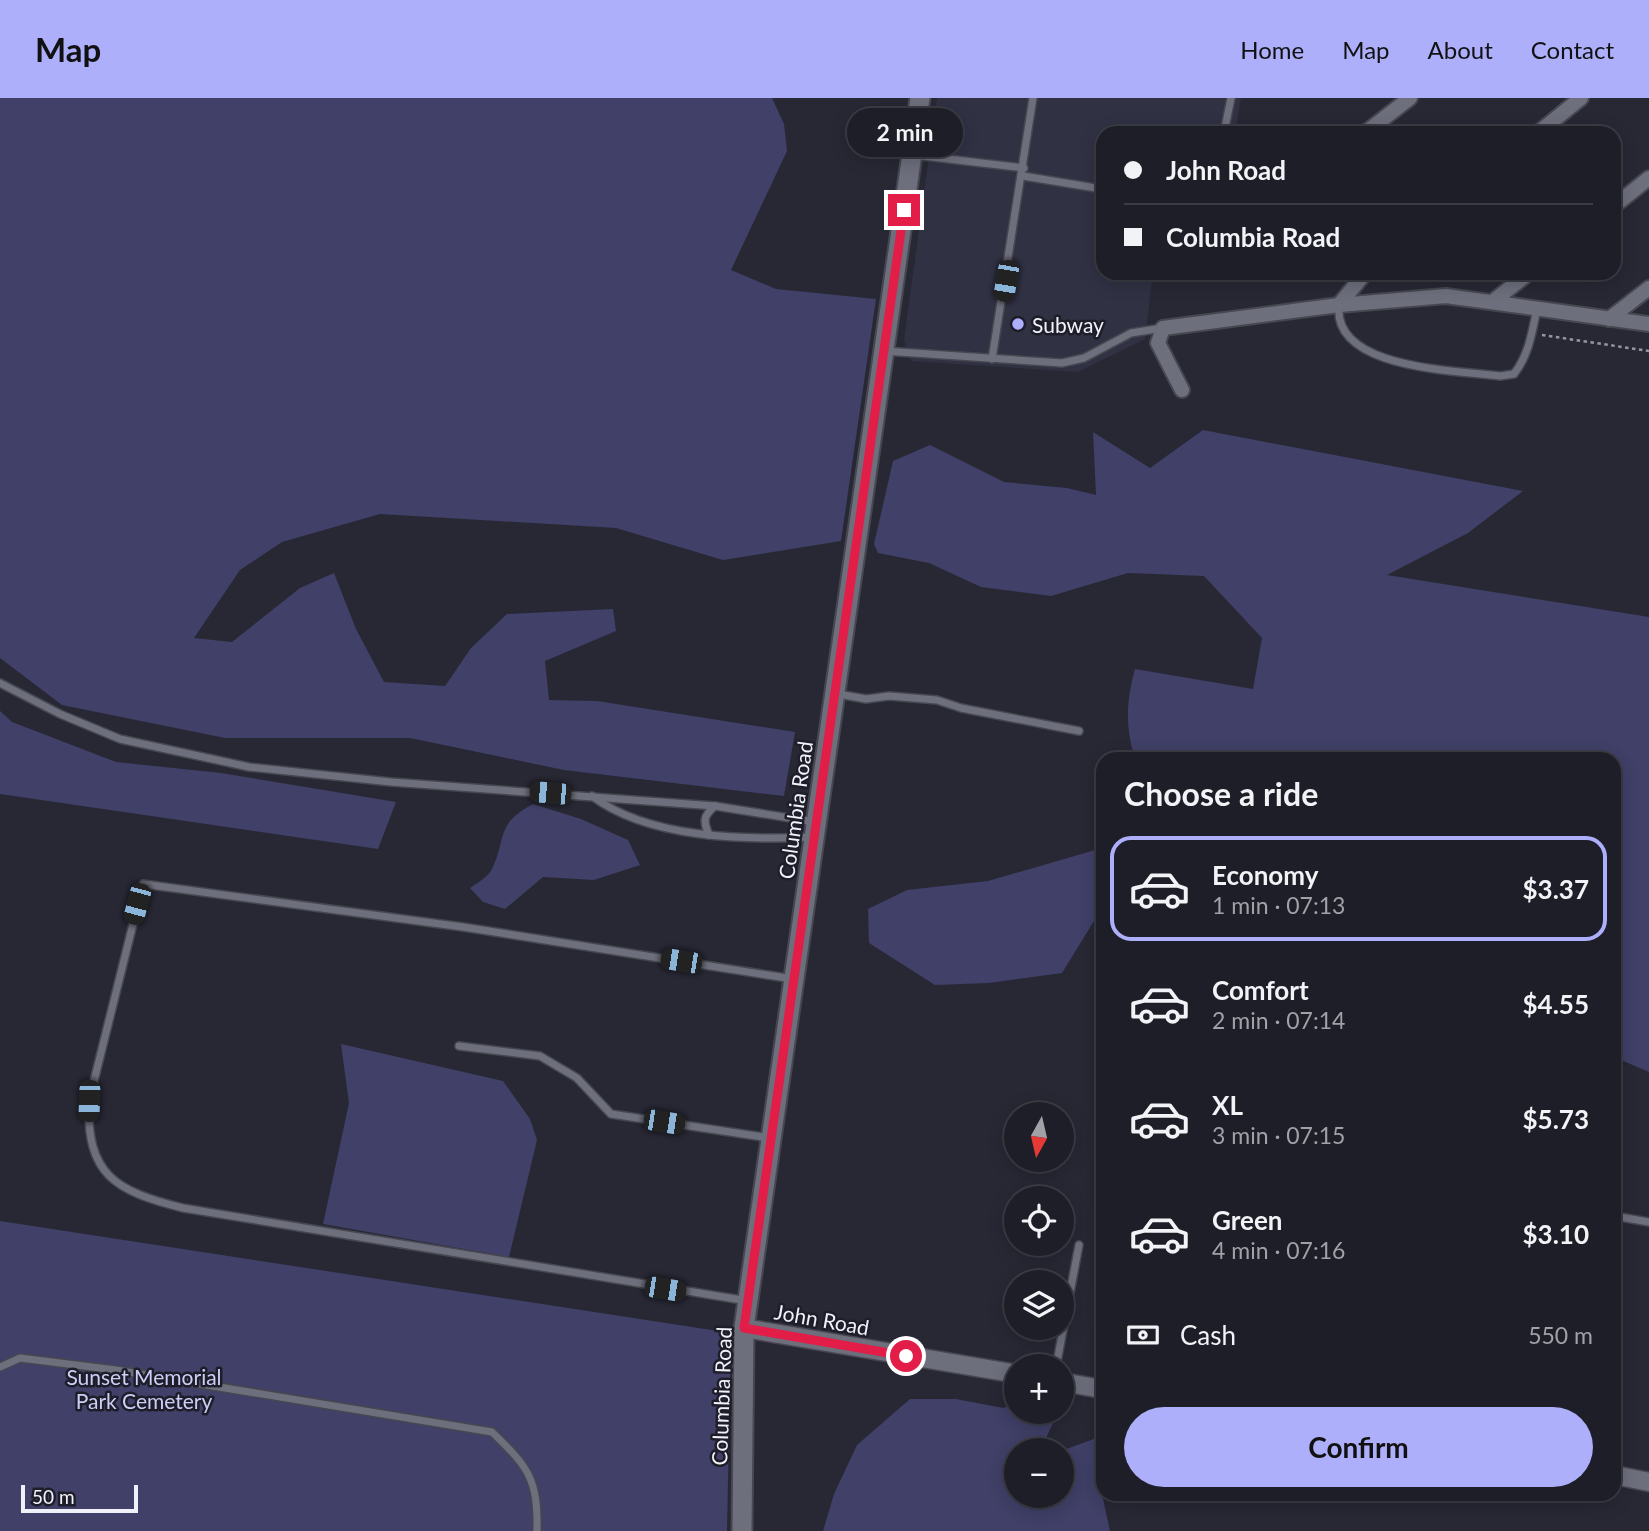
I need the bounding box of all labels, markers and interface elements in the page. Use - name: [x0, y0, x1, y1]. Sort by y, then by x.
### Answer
- text: Map: [35, 29, 101, 69]
- text: Home: [1240, 35, 1304, 64]
- text: Map: [1342, 35, 1390, 64]
- text: About: [1428, 35, 1493, 64]
- text: Contact: [1531, 35, 1614, 64]
- callout: 2 min: [846, 108, 962, 158]
- text: 2 min: [876, 118, 934, 146]
- text: John Road: [1166, 154, 1286, 186]
- route end: [888, 194, 920, 226]
- text: Columbia Road: [1166, 221, 1340, 253]
- car: [993, 258, 1020, 304]
- place label: Subway: [1032, 312, 1104, 337]
- marker: Subway: [1010, 316, 1026, 332]
- street label: Columbia Road: [773, 740, 817, 880]
- text: Choose a ride: [1124, 774, 1318, 813]
- car: [529, 781, 572, 805]
- icon: car: [1128, 857, 1191, 920]
- text: Economy: [1212, 859, 1318, 891]
- text: $3.37: [1523, 873, 1589, 905]
- car: [122, 881, 153, 927]
- text: 1 min · 07:13: [1212, 891, 1345, 919]
- car: [659, 947, 704, 975]
- icon: car: [1128, 972, 1191, 1035]
- text: Comfort: [1212, 974, 1309, 1006]
- text: $4.55: [1523, 988, 1589, 1020]
- text: 2 min · 07:14: [1212, 1006, 1345, 1034]
- car: [78, 1080, 101, 1122]
- icon: car: [1128, 1087, 1191, 1150]
- text: XL: [1212, 1089, 1243, 1121]
- north arrow: [1004, 1102, 1074, 1172]
- map controls: [1004, 1102, 1074, 1508]
- text: $5.73: [1523, 1103, 1589, 1135]
- car: [642, 1108, 687, 1136]
- text: 3 min · 07:15: [1212, 1121, 1345, 1149]
- button: locate: [1004, 1186, 1074, 1256]
- icon: car: [1128, 1202, 1191, 1265]
- text: Green: [1212, 1204, 1282, 1236]
- text: $3.10: [1523, 1218, 1589, 1250]
- text: 4 min · 07:16: [1212, 1236, 1345, 1264]
- button: layers: [1004, 1270, 1074, 1340]
- car: [643, 1275, 688, 1303]
- street label: John Road: [773, 1298, 871, 1340]
- icon: cash: [1124, 1316, 1162, 1354]
- text: Cash: [1180, 1319, 1236, 1351]
- text: 550 m: [1528, 1321, 1593, 1349]
- street label: Columbia Road: [706, 1326, 736, 1466]
- route start: [890, 1340, 922, 1372]
- button: +: [1004, 1354, 1074, 1424]
- park label: Sunset Memorial Park Cemetery: [66, 1364, 222, 1413]
- button: Confirm: [1124, 1407, 1593, 1487]
- button: −: [1004, 1438, 1074, 1508]
- scale bar: [21, 1482, 138, 1514]
- text: 50 m: [32, 1485, 75, 1508]

